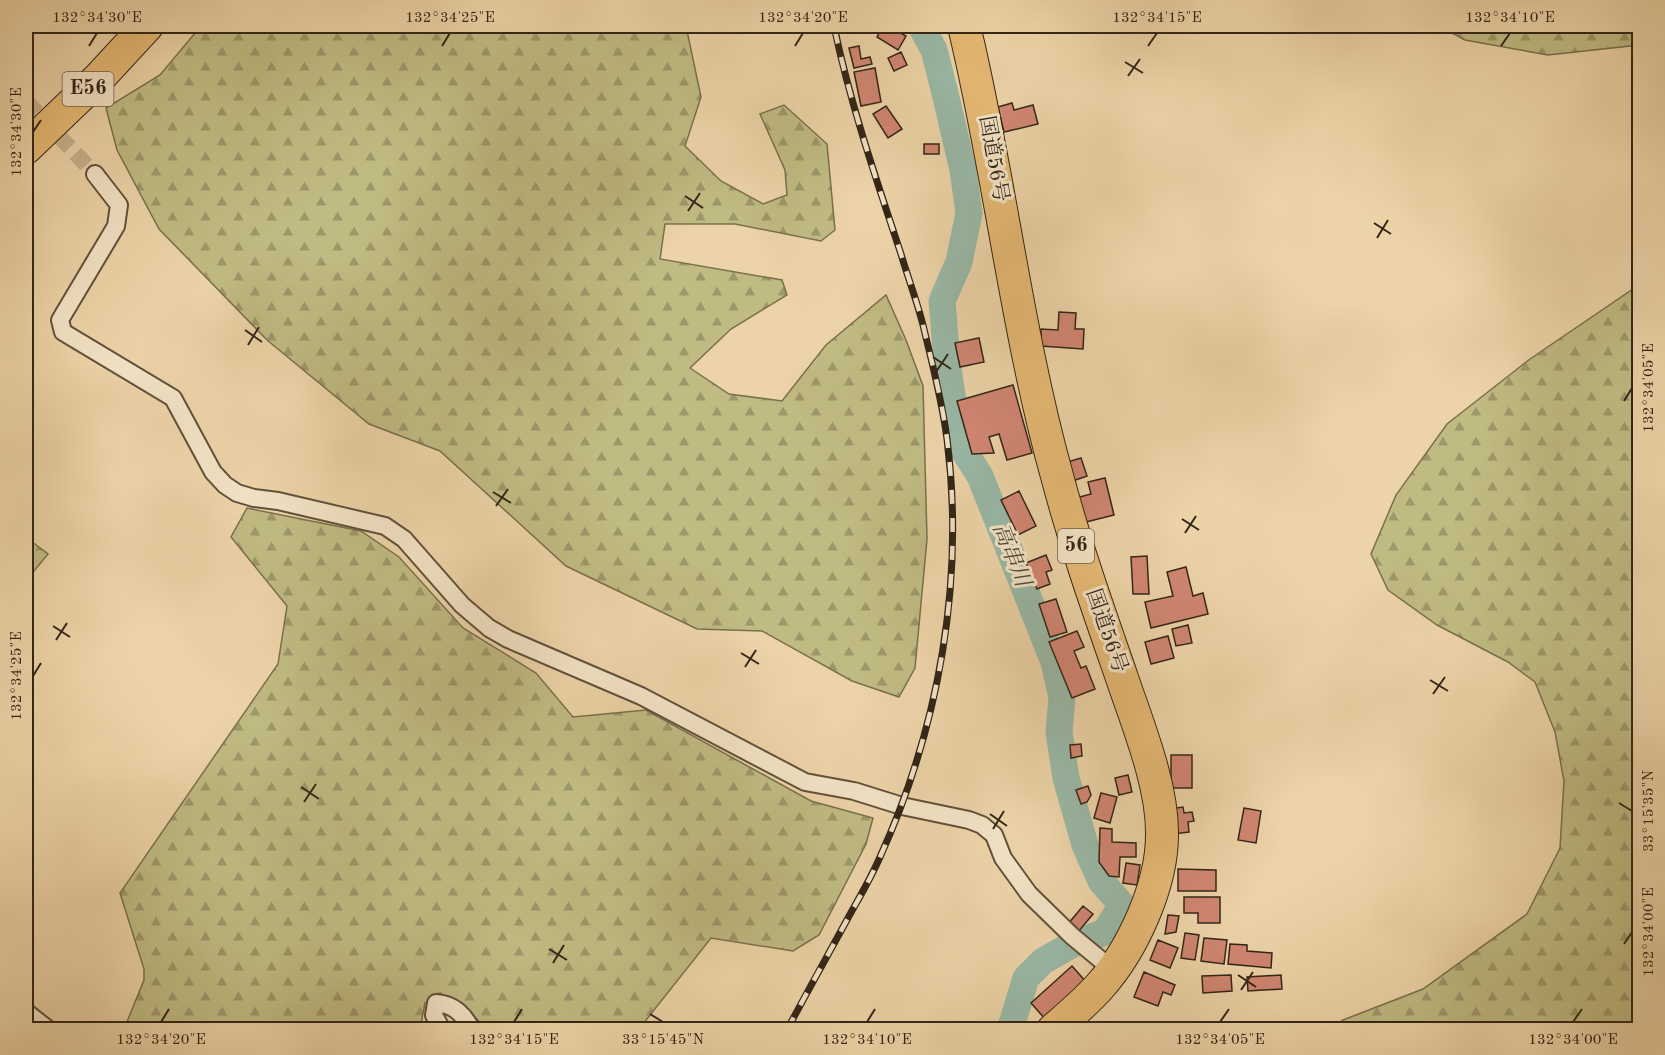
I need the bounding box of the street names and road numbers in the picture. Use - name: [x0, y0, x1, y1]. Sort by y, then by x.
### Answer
- road number: E56: [62, 72, 113, 106]
- street label: 国道56号: [975, 114, 1013, 204]
- road number: 56: [1058, 529, 1094, 563]
- street label: 国道56号: [1082, 586, 1132, 676]

